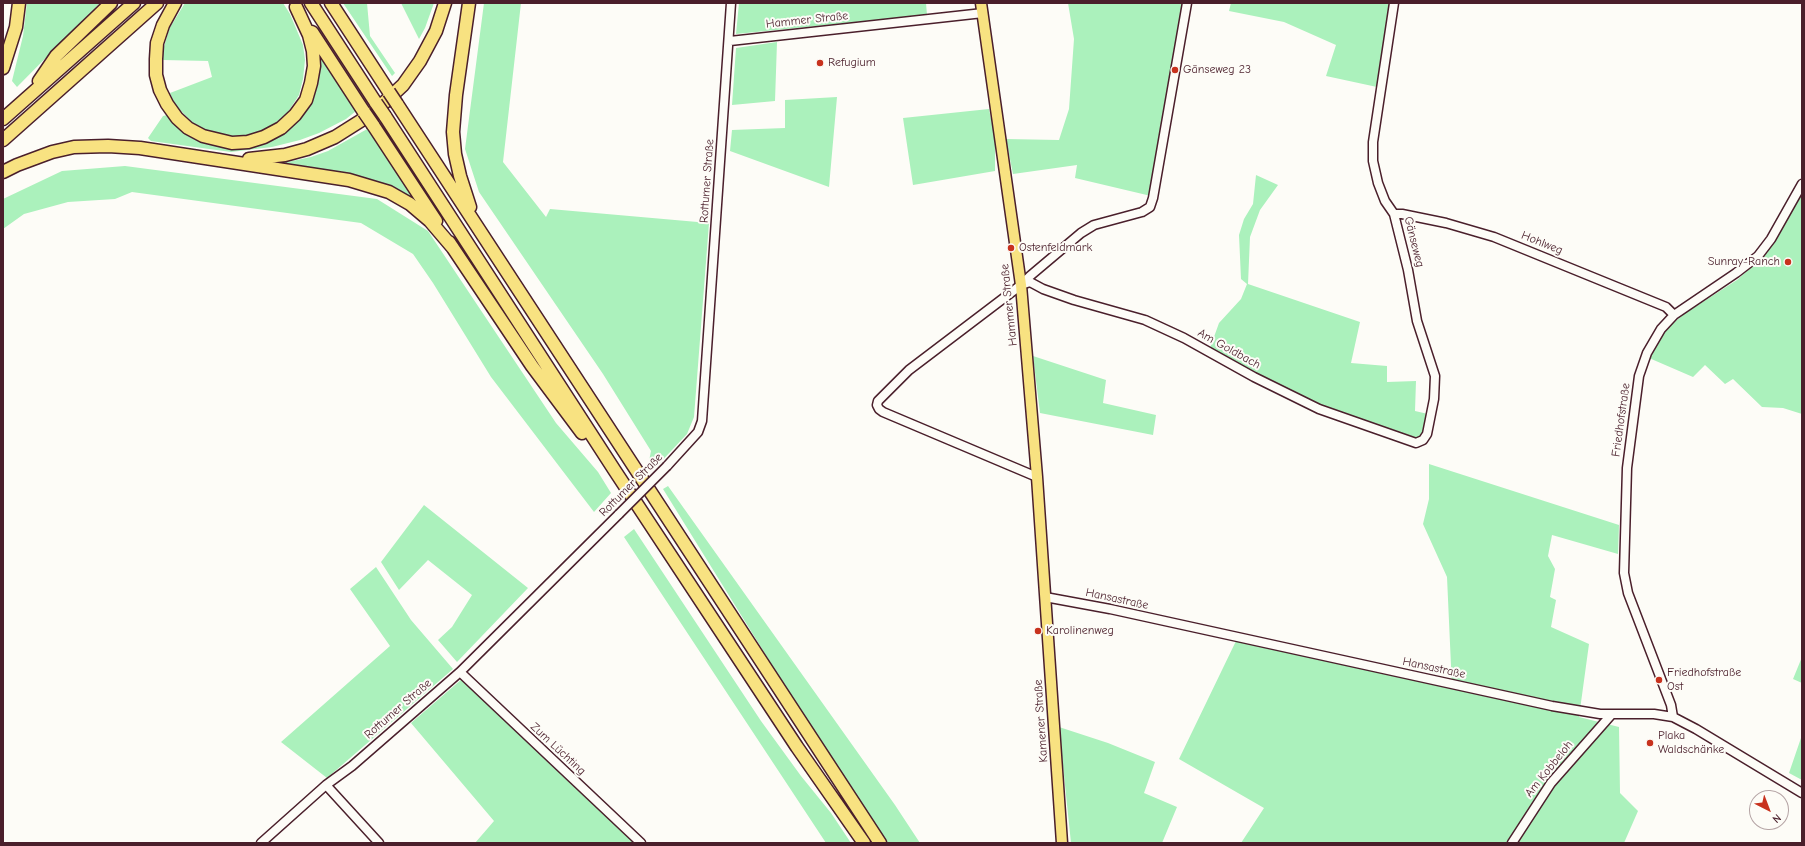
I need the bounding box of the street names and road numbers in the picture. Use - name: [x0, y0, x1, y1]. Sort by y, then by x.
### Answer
- street label: Hammer Straße: [765, 9, 849, 31]
- street label: Rottumer Straße: [697, 139, 717, 223]
- street label: Gänseweg: [1401, 215, 1427, 269]
- street label: Hohlweg: [1519, 228, 1565, 258]
- street label: Hammer Straße: [998, 263, 1020, 347]
- street label: Am Goldbach: [1195, 326, 1263, 372]
- street label: Friedhofstraße: [1609, 382, 1633, 458]
- street label: Rottumer Straße: [596, 450, 666, 520]
- street label: Hansastraße: [1084, 585, 1150, 613]
- street label: Hansastraße: [1401, 654, 1467, 682]
- street label: Rottumer Straße: [362, 676, 434, 742]
- street label: Kamener Straße: [1031, 679, 1051, 763]
- street label: Zum Lüchting: [527, 720, 589, 778]
- street label: Am Kobbeloh: [1522, 738, 1576, 800]

